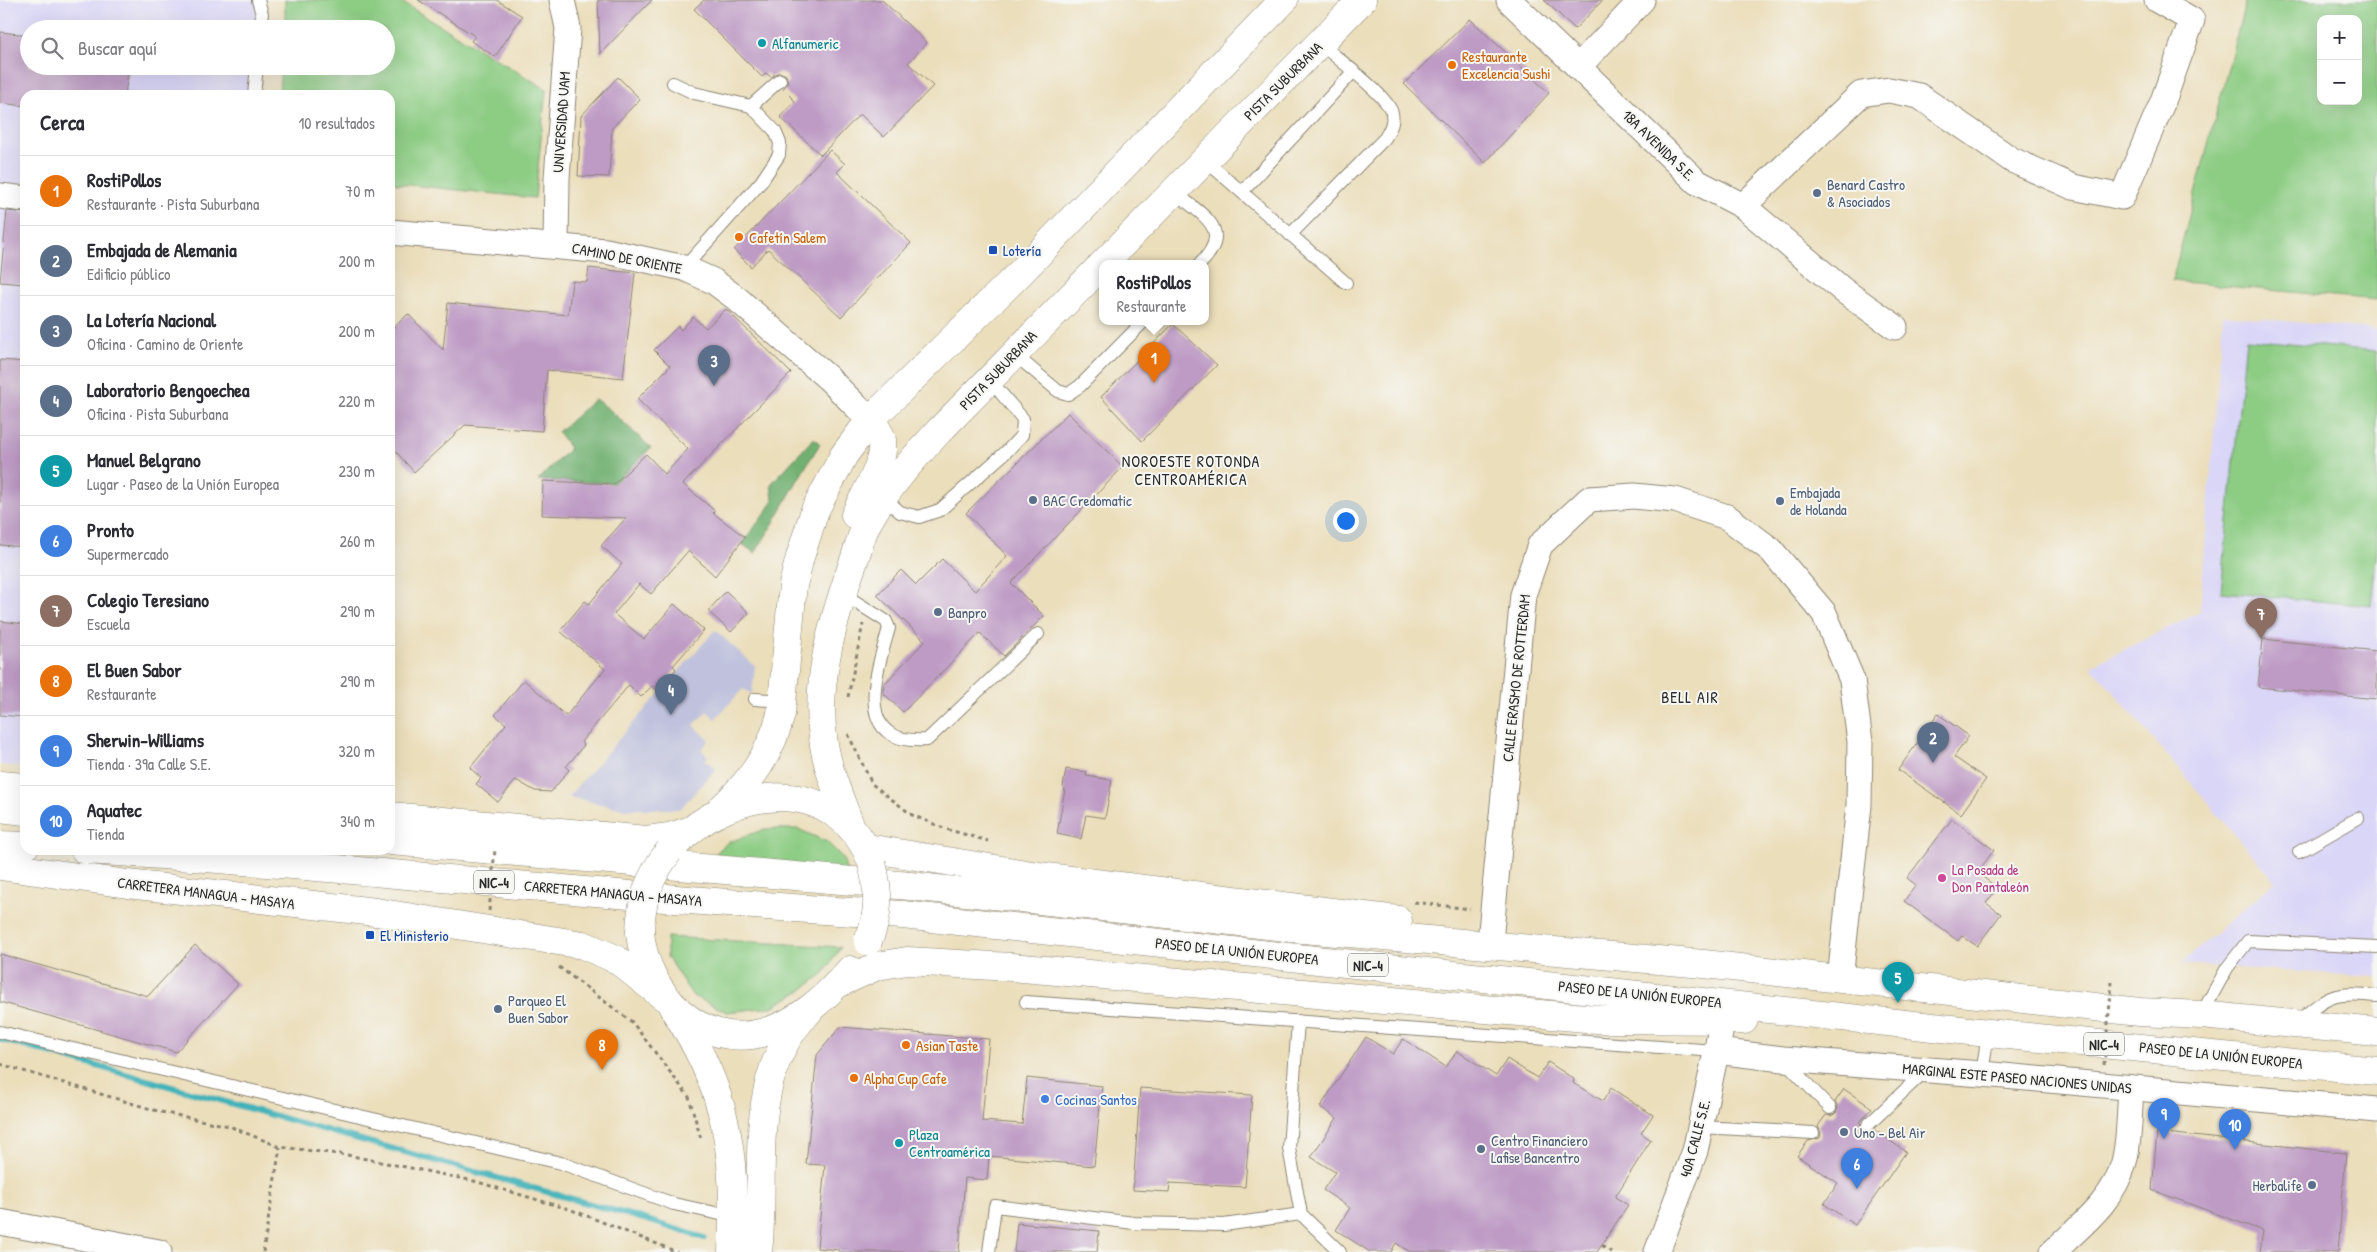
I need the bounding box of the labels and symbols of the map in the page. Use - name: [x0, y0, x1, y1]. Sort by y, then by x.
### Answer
- place label: Alfanumeric: [772, 33, 839, 54]
- marker: Alfanumeric: [756, 37, 768, 49]
- street label: PISTA SUBURBANA: [1239, 37, 1327, 125]
- place label: Restaurante Excelencia Sushi: [1462, 46, 1551, 84]
- marker: Restaurante Excelencia Sushi: [1446, 59, 1458, 71]
- street label: UNIVERSIDAD UAM: [547, 71, 575, 173]
- street label: 18A AVENIDA S.E.: [1618, 105, 1700, 185]
- place label: Benard Castro & Asociados: [1827, 174, 1905, 212]
- marker: Benard Castro & Asociados: [1811, 187, 1823, 199]
- place label: Cafetín Salem: [749, 227, 826, 248]
- marker: Cafetín Salem: [733, 231, 745, 243]
- street label: CAMINO DE ORIENTE: [570, 237, 684, 279]
- place label: Lotería: [1003, 240, 1041, 261]
- marker: Lotería: [987, 244, 999, 256]
- street label: PISTA SUBURBANA: [955, 325, 1042, 415]
- pin: 1: [1138, 342, 1170, 383]
- pin: 3: [698, 345, 730, 386]
- district label: NOROESTE ROTONDA CENTROAMÉRICA: [1122, 450, 1260, 490]
- place label: Embajada de Holanda: [1790, 482, 1847, 520]
- place label: BAC Credomatic: [1043, 490, 1132, 511]
- marker: BAC Credomatic: [1027, 494, 1039, 506]
- marker: Embajada de Holanda: [1774, 495, 1786, 507]
- your location: [1333, 508, 1359, 534]
- street label: CALLE ERASMO DE ROTTERDAM: [1497, 593, 1535, 763]
- pin: 7: [2245, 598, 2277, 639]
- place label: Banpro: [948, 602, 987, 623]
- marker: Banpro: [932, 606, 944, 618]
- pin: 4: [655, 674, 687, 715]
- district label: BELL AIR: [1661, 686, 1719, 708]
- pin: 2: [1917, 722, 1949, 763]
- place label: La Posada de Don Pantaleón: [1952, 859, 2029, 897]
- road number: NIC-4: [474, 870, 514, 894]
- street label: CARRETERA MANAGUA - MASAYA: [116, 872, 297, 914]
- marker: La Posada de Don Pantaleón: [1936, 872, 1948, 884]
- street label: CARRETERA MANAGUA - MASAYA: [523, 875, 704, 911]
- place label: El Ministerio: [380, 925, 449, 946]
- marker: El Ministerio: [364, 929, 376, 941]
- street label: PASEO DE LA UNIÓN EUROPEA: [1154, 932, 1320, 970]
- road number: NIC-4: [1348, 954, 1388, 976]
- pin: 5: [1882, 962, 1914, 1003]
- street label: PASEO DE LA UNIÓN EUROPEA: [1557, 975, 1723, 1013]
- place label: Parqueo El Buen Sabor: [508, 990, 569, 1028]
- marker: Parqueo El Buen Sabor: [492, 1003, 504, 1015]
- pin: 8: [586, 1029, 618, 1070]
- road number: NIC-4: [2084, 1032, 2124, 1056]
- place label: Asian Taste: [916, 1035, 978, 1056]
- street label: PASEO DE LA UNIÓN EUROPEA: [2138, 1036, 2304, 1074]
- marker: Asian Taste: [900, 1039, 912, 1051]
- street label: MARGINAL ESTE PASEO NACIONES UNIDAS: [1902, 1058, 2133, 1098]
- place label: Alpha Cup Cafe: [864, 1068, 947, 1089]
- marker: Alpha Cup Cafe: [848, 1072, 860, 1084]
- place label: Cocinas Santos: [1055, 1089, 1137, 1110]
- marker: Cocinas Santos: [1039, 1093, 1051, 1105]
- street label: 40A CALLE S.E.: [1675, 1097, 1715, 1179]
- pin: 9: [2148, 1098, 2180, 1139]
- pin: 10: [2219, 1109, 2251, 1150]
- place label: Uno - Bel Air: [1854, 1122, 1926, 1143]
- place label: Plaza Centroamérica: [909, 1124, 990, 1162]
- marker: Uno - Bel Air: [1838, 1126, 1850, 1138]
- place label: Centro Financiero Lafise Bancentro: [1491, 1130, 1588, 1168]
- marker: Plaza Centroamérica: [893, 1137, 905, 1149]
- marker: Centro Financiero Lafise Bancentro: [1475, 1143, 1487, 1155]
- pin: 6: [1841, 1148, 1873, 1189]
- place label: Herbalife: [2252, 1175, 2302, 1196]
- marker: Herbalife: [2306, 1179, 2318, 1191]

